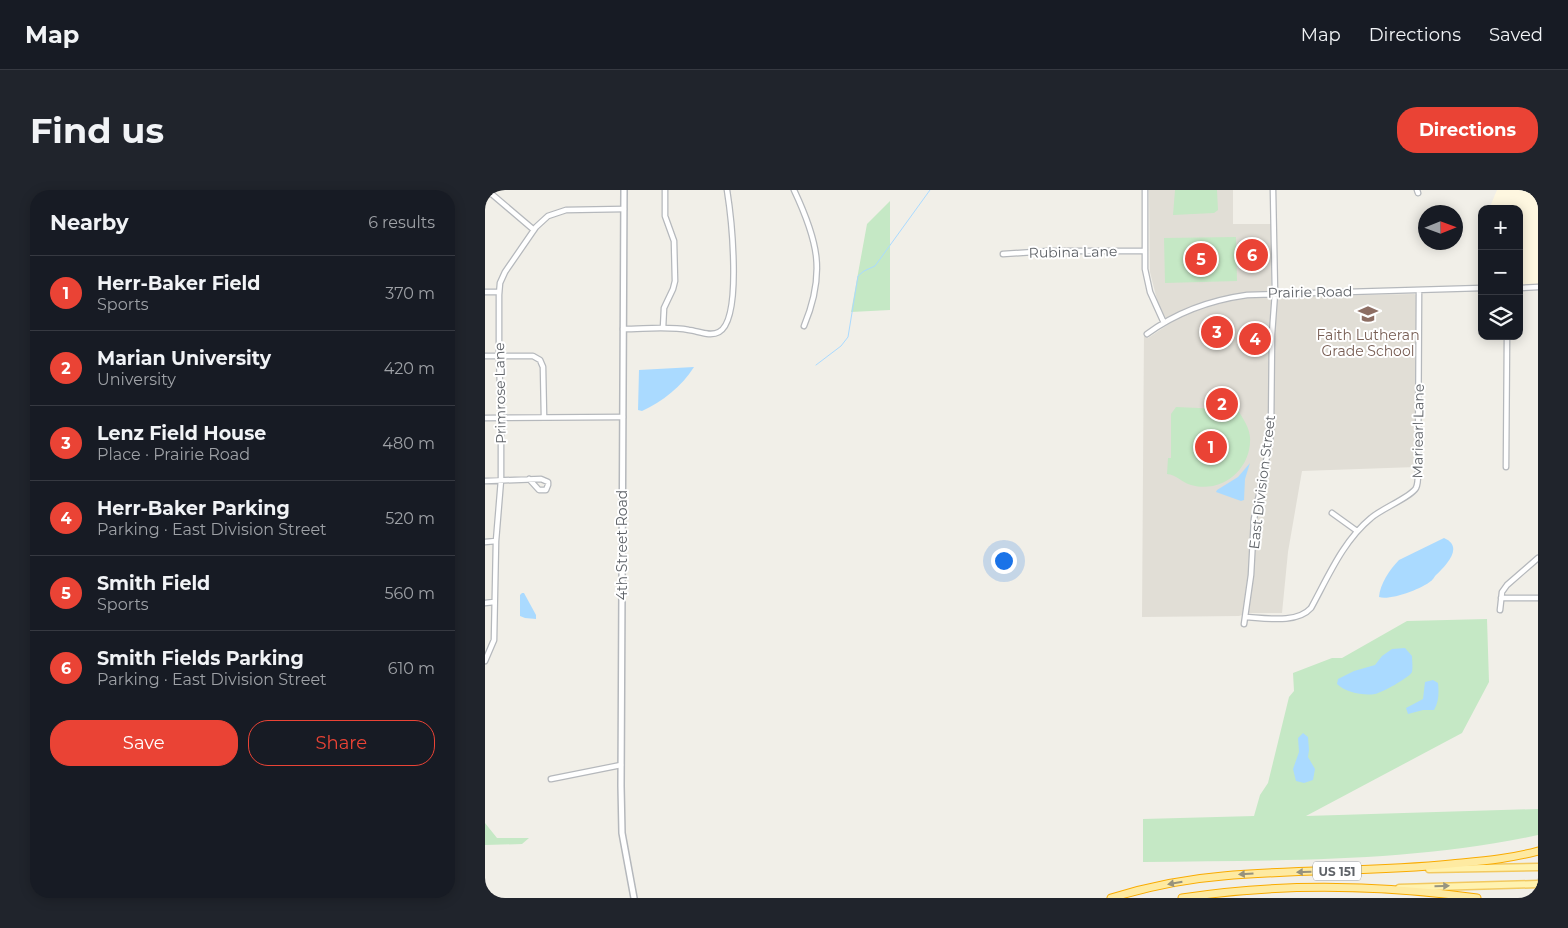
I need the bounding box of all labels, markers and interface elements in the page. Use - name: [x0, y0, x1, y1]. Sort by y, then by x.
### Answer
- text: Map: [25, 20, 79, 49]
- text: Map: [1301, 24, 1341, 46]
- text: Directions: [1369, 24, 1461, 46]
- text: Saved: [1489, 24, 1543, 46]
- button: Directions: [1397, 107, 1538, 153]
- text: Find us: [30, 109, 164, 152]
- north arrow: [1418, 205, 1463, 250]
- map controls: [1478, 205, 1523, 340]
- button: +: [1478, 205, 1523, 250]
- text: Nearby: [50, 210, 129, 235]
- text: 6 results: [368, 213, 435, 232]
- pin: 6: [1236, 236, 1268, 274]
- pin: 5: [1185, 240, 1217, 278]
- street label: Rubina Lane: [1029, 242, 1117, 262]
- button: −: [1478, 250, 1523, 295]
- text: Herr-Baker Field: [97, 272, 260, 295]
- street label: Prairie Road: [1267, 282, 1353, 302]
- text: 1: [63, 284, 69, 303]
- text: 370 m: [385, 284, 435, 303]
- text: Sports: [97, 295, 149, 314]
- button: layers: [1478, 295, 1523, 340]
- school or university icon: Faith Lutheran Grade School: [1357, 303, 1379, 325]
- pin: 3: [1201, 313, 1233, 351]
- pin: 4: [1239, 320, 1271, 358]
- place label: Faith Lutheran Grade School: [1316, 326, 1420, 360]
- street label: Primrose Lane: [490, 342, 510, 444]
- text: Marian University: [97, 347, 271, 370]
- text: 2: [61, 359, 71, 378]
- text: 420 m: [384, 359, 435, 378]
- text: University: [97, 370, 176, 389]
- street label: Mariearl Lane: [1408, 383, 1428, 479]
- pin: 2: [1206, 385, 1238, 423]
- street label: East Division Street: [1245, 413, 1279, 550]
- text: Lenz Field House: [97, 422, 266, 445]
- pin: 1: [1195, 428, 1227, 466]
- text: 3: [61, 434, 71, 453]
- text: 480 m: [382, 434, 435, 453]
- text: Place · Prairie Road: [97, 445, 250, 464]
- street label: 4th Street Road: [613, 490, 631, 600]
- text: Herr-Baker Parking: [97, 497, 290, 520]
- text: 4: [60, 509, 72, 528]
- text: 520 m: [385, 509, 435, 528]
- text: Parking · East Division Street: [97, 520, 327, 539]
- your location: [991, 548, 1017, 574]
- text: Smith Field: [97, 572, 210, 595]
- text: 5: [61, 584, 71, 603]
- text: 560 m: [384, 584, 435, 603]
- text: Sports: [97, 595, 149, 614]
- text: Smith Fields Parking: [97, 647, 304, 670]
- text: 6: [61, 659, 71, 678]
- text: 610 m: [388, 659, 435, 678]
- text: Parking · East Division Street: [97, 670, 327, 689]
- button: Save: [50, 720, 238, 766]
- button: Share: [248, 720, 435, 766]
- road number: US 151: [1313, 861, 1361, 880]
- one-way arrow: [1296, 868, 1312, 876]
- one-way arrow: [1237, 871, 1253, 879]
- one-way arrow: [1166, 879, 1182, 887]
- one-way arrow: [1434, 882, 1450, 890]

